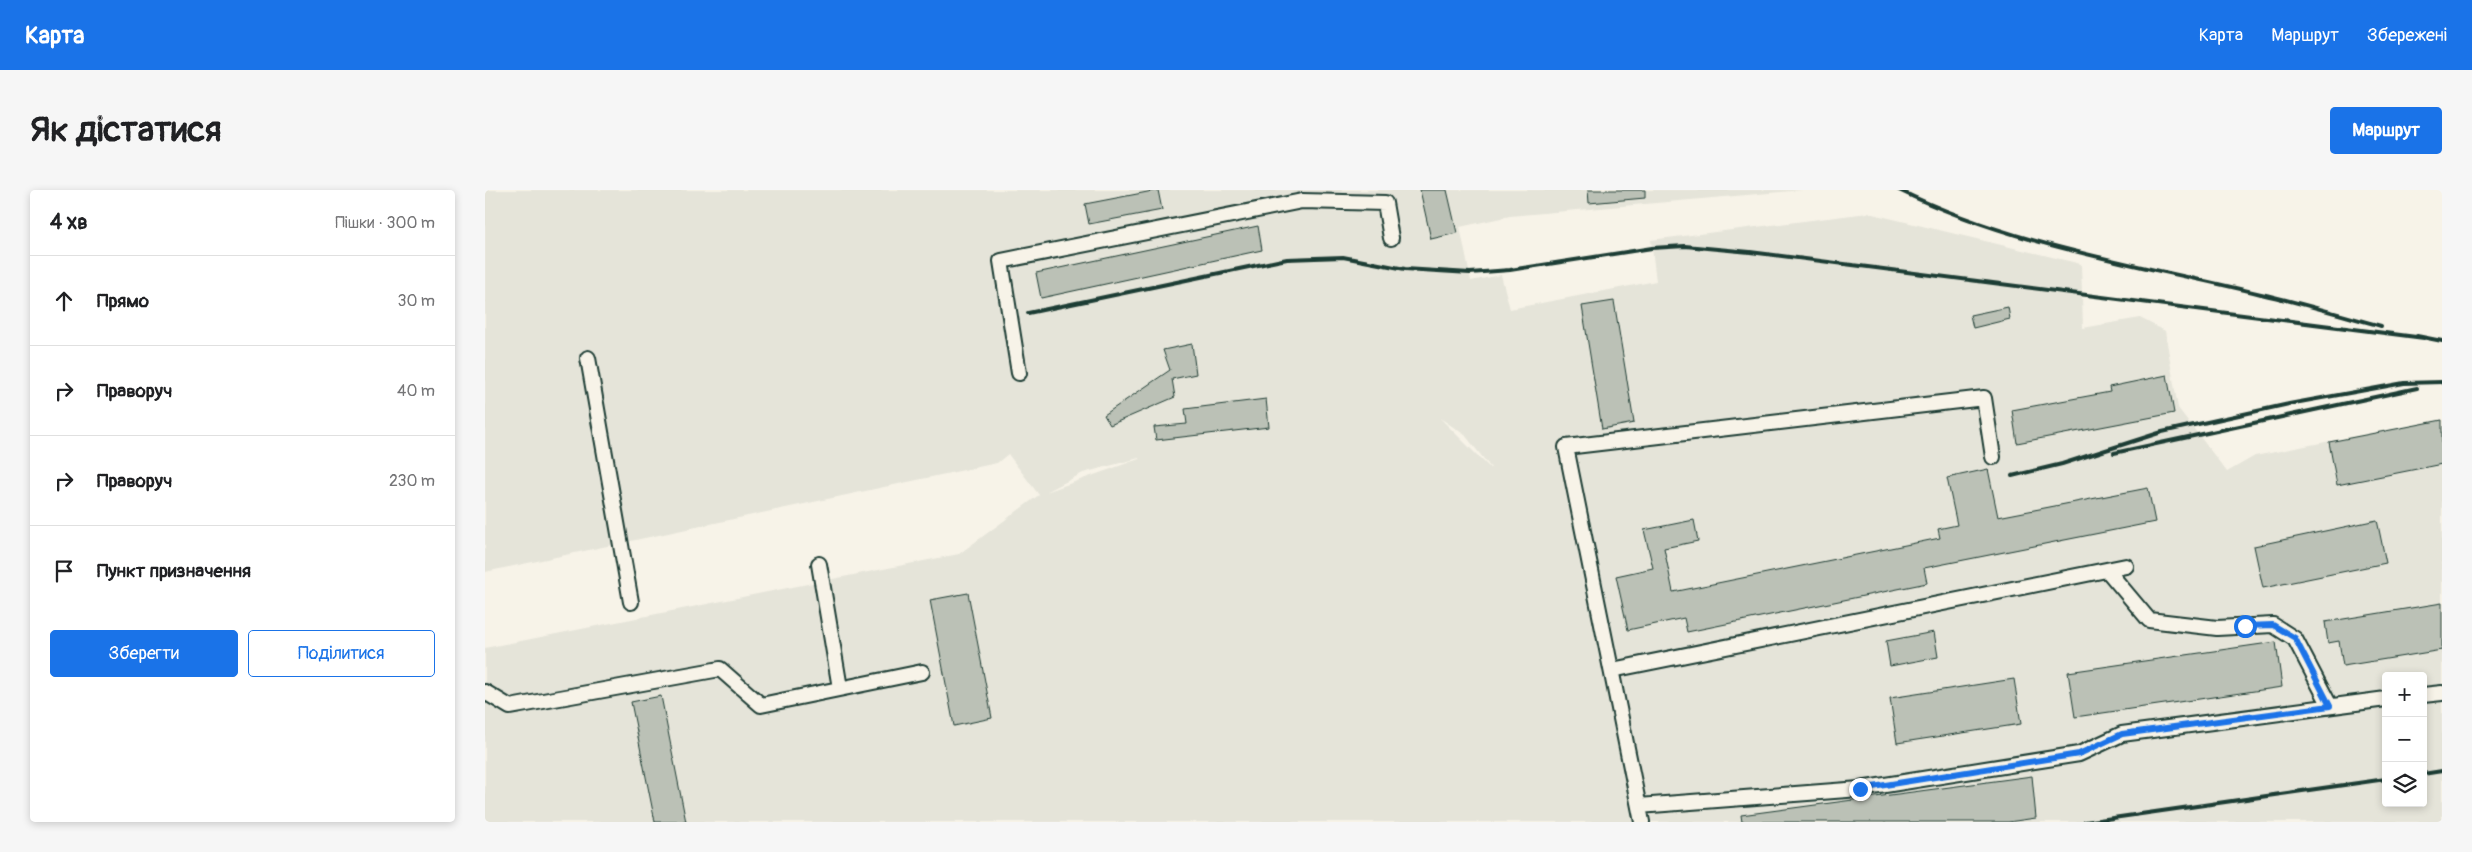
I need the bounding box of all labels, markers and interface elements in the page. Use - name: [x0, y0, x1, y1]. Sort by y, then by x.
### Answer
- text: Карта: [25, 21, 84, 50]
- text: Карта: [2199, 24, 2243, 47]
- text: Маршрут: [2271, 24, 2339, 47]
- text: Збережені: [2367, 24, 2447, 47]
- button: Маршрут: [2330, 107, 2442, 154]
- text: Як дістатися: [30, 108, 221, 152]
- text: 4 хв: [50, 209, 88, 236]
- text: Пішки · 300 m: [335, 213, 435, 233]
- icon: ahead: [50, 287, 78, 315]
- text: Прямо: [97, 289, 149, 313]
- text: 30 m: [397, 291, 435, 311]
- icon: right: [50, 377, 78, 405]
- text: Праворуч: [97, 379, 172, 403]
- text: 40 m: [397, 381, 435, 401]
- icon: right: [50, 467, 78, 495]
- text: Праворуч: [97, 469, 172, 493]
- text: 230 m: [389, 471, 435, 491]
- icon: arrive: [50, 557, 78, 585]
- text: Пункт призначення: [97, 559, 251, 583]
- route start: [2234, 615, 2257, 638]
- button: Зберегти: [50, 630, 238, 677]
- button: Поділитися: [248, 630, 435, 677]
- map controls: [2382, 672, 2427, 807]
- button: +: [2382, 672, 2427, 717]
- button: −: [2382, 717, 2427, 762]
- button: layers: [2382, 762, 2427, 807]
- route end: [1849, 778, 1872, 801]

